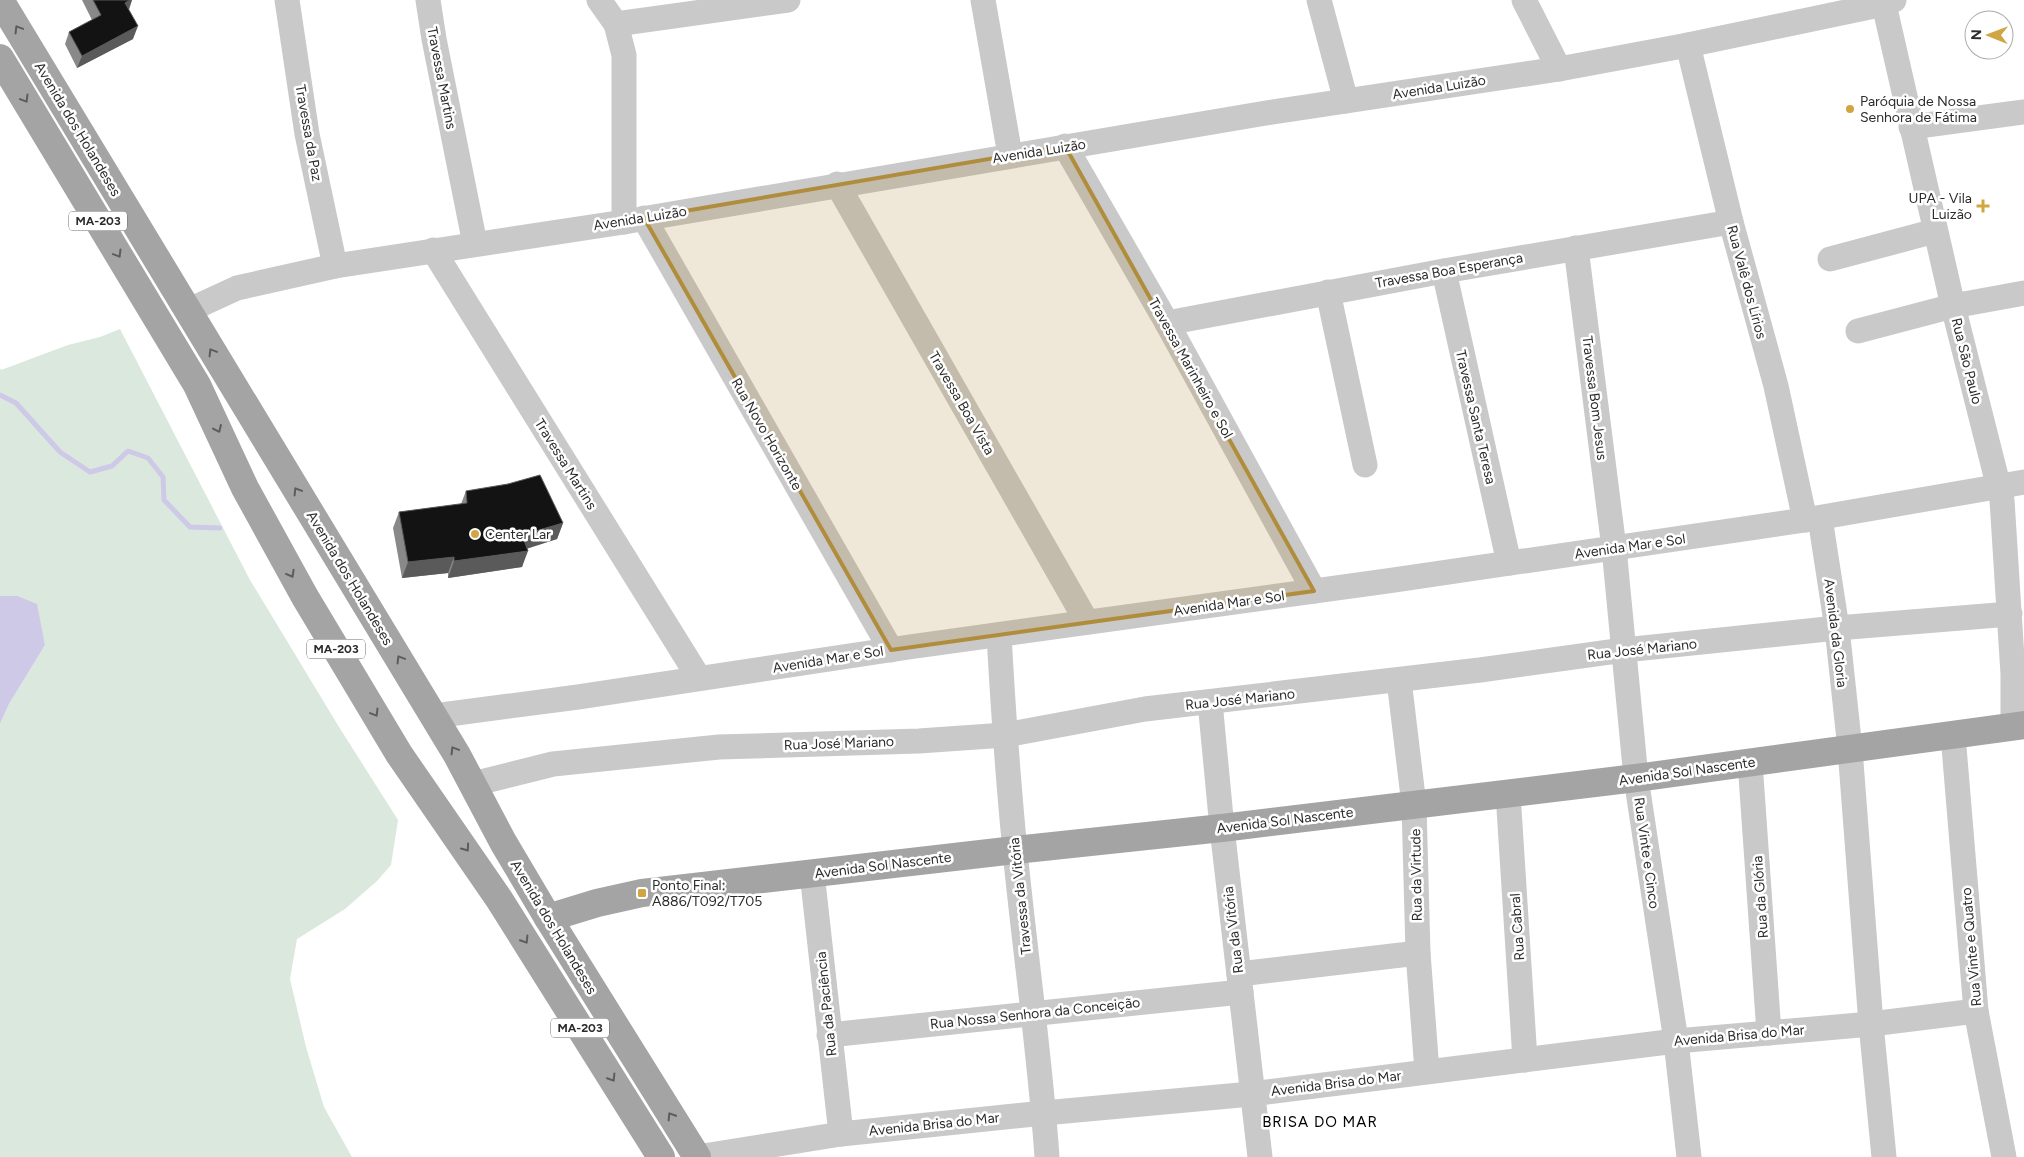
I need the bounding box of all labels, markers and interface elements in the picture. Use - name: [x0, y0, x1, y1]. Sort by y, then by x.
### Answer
- north arrow: [1964, 10, 2014, 60]
- one-way arrow: [14, 26, 24, 35]
- street label: Travessa Martins: [423, 26, 460, 131]
- text: N: [1968, 29, 1985, 40]
- street label: Avenida dos Holandeses: [31, 59, 124, 199]
- street label: Avenida Luizão: [1391, 72, 1487, 103]
- street label: Travessa da Paz: [292, 83, 325, 183]
- place label: Paróquia de Nossa Senhora de Fátima: [1860, 93, 1977, 126]
- one-way arrow: [19, 94, 29, 103]
- marker: Paróquia de Nossa Senhora de Fátima: [1844, 103, 1856, 115]
- street label: Avenida Luizão: [991, 136, 1087, 167]
- place label: UPA - Vila Luizão: [1909, 190, 1972, 223]
- marker: UPA - Vila Luizão: [1976, 199, 1990, 213]
- street label: Avenida Luizão: [592, 203, 688, 234]
- road number: MA-203: [69, 212, 127, 230]
- street label: Rua Valê dos Lírios: [1723, 223, 1770, 341]
- one-way arrow: [111, 248, 121, 257]
- street label: Travessa Boa Esperança: [1374, 249, 1524, 292]
- street label: Travessa Marinheiro e Sol: [1145, 295, 1236, 441]
- street label: Rua São Paulo: [1948, 316, 1985, 406]
- street label: Travessa Bom Jesus: [1578, 335, 1611, 461]
- one-way arrow: [209, 348, 219, 357]
- street label: Travessa Santa Teresa: [1452, 348, 1499, 486]
- street label: Travessa Boa Vista: [925, 349, 998, 458]
- street label: Rua Novo Horizonte: [727, 375, 806, 494]
- street label: Travessa Martins: [531, 416, 600, 513]
- one-way arrow: [211, 424, 222, 433]
- one-way arrow: [293, 487, 303, 496]
- street label: Avenida dos Holandeses: [303, 508, 396, 648]
- place label: Center Lar: [485, 526, 551, 543]
- marker: Center Lar: [469, 528, 481, 540]
- street label: Avenida Mar e Sol: [1573, 530, 1687, 563]
- one-way arrow: [285, 568, 295, 577]
- street label: Avenida da Gloria: [1820, 578, 1851, 689]
- street label: Avenida Mar e Sol: [1172, 587, 1286, 620]
- street label: Rua José Mariano: [1586, 635, 1698, 664]
- road number: MA-203: [307, 640, 365, 659]
- street label: Avenida Mar e Sol: [771, 642, 885, 677]
- one-way arrow: [396, 656, 406, 665]
- street label: Rua José Mariano: [1184, 685, 1296, 714]
- one-way arrow: [368, 708, 378, 717]
- street label: Rua José Mariano: [784, 733, 894, 754]
- one-way arrow: [450, 746, 460, 755]
- street label: Avenida Sol Nascente: [1618, 753, 1757, 789]
- street label: Rua Vinte e Cinco: [1630, 796, 1663, 910]
- street label: Avenida Sol Nascente: [1216, 804, 1355, 837]
- street label: Rua da Virtude: [1407, 828, 1426, 921]
- street label: Travessa da Vitória: [1006, 837, 1035, 955]
- one-way arrow: [460, 842, 468, 851]
- street label: Avenida Sol Nascente: [814, 849, 953, 882]
- street label: Rua da Glória: [1749, 855, 1772, 939]
- street label: Avenida dos Holandeses: [507, 857, 600, 997]
- place label: Ponto Final: A886/T092/T705: [652, 877, 762, 910]
- street label: Rua da Vitória: [1220, 886, 1247, 974]
- marker: Ponto Final: A886/T092/T705: [636, 887, 648, 899]
- street label: Rua Vinte e Quatro: [1958, 887, 1985, 1007]
- street label: Rua Cabral: [1507, 893, 1528, 961]
- one-way arrow: [519, 934, 529, 943]
- street label: Rua da Paciência: [813, 951, 840, 1057]
- street label: Rua Nossa Senhora da Conceição: [929, 994, 1141, 1033]
- road number: MA-203: [551, 1018, 609, 1038]
- street label: Avenida Brisa do Mar: [1673, 1021, 1805, 1050]
- street label: Avenida Brisa do Mar: [1270, 1067, 1402, 1100]
- one-way arrow: [605, 1072, 615, 1081]
- street label: Avenida Brisa do Mar: [868, 1109, 1000, 1140]
- one-way arrow: [668, 1112, 678, 1121]
- district label: BRISA DO MAR: [1262, 1113, 1378, 1131]

